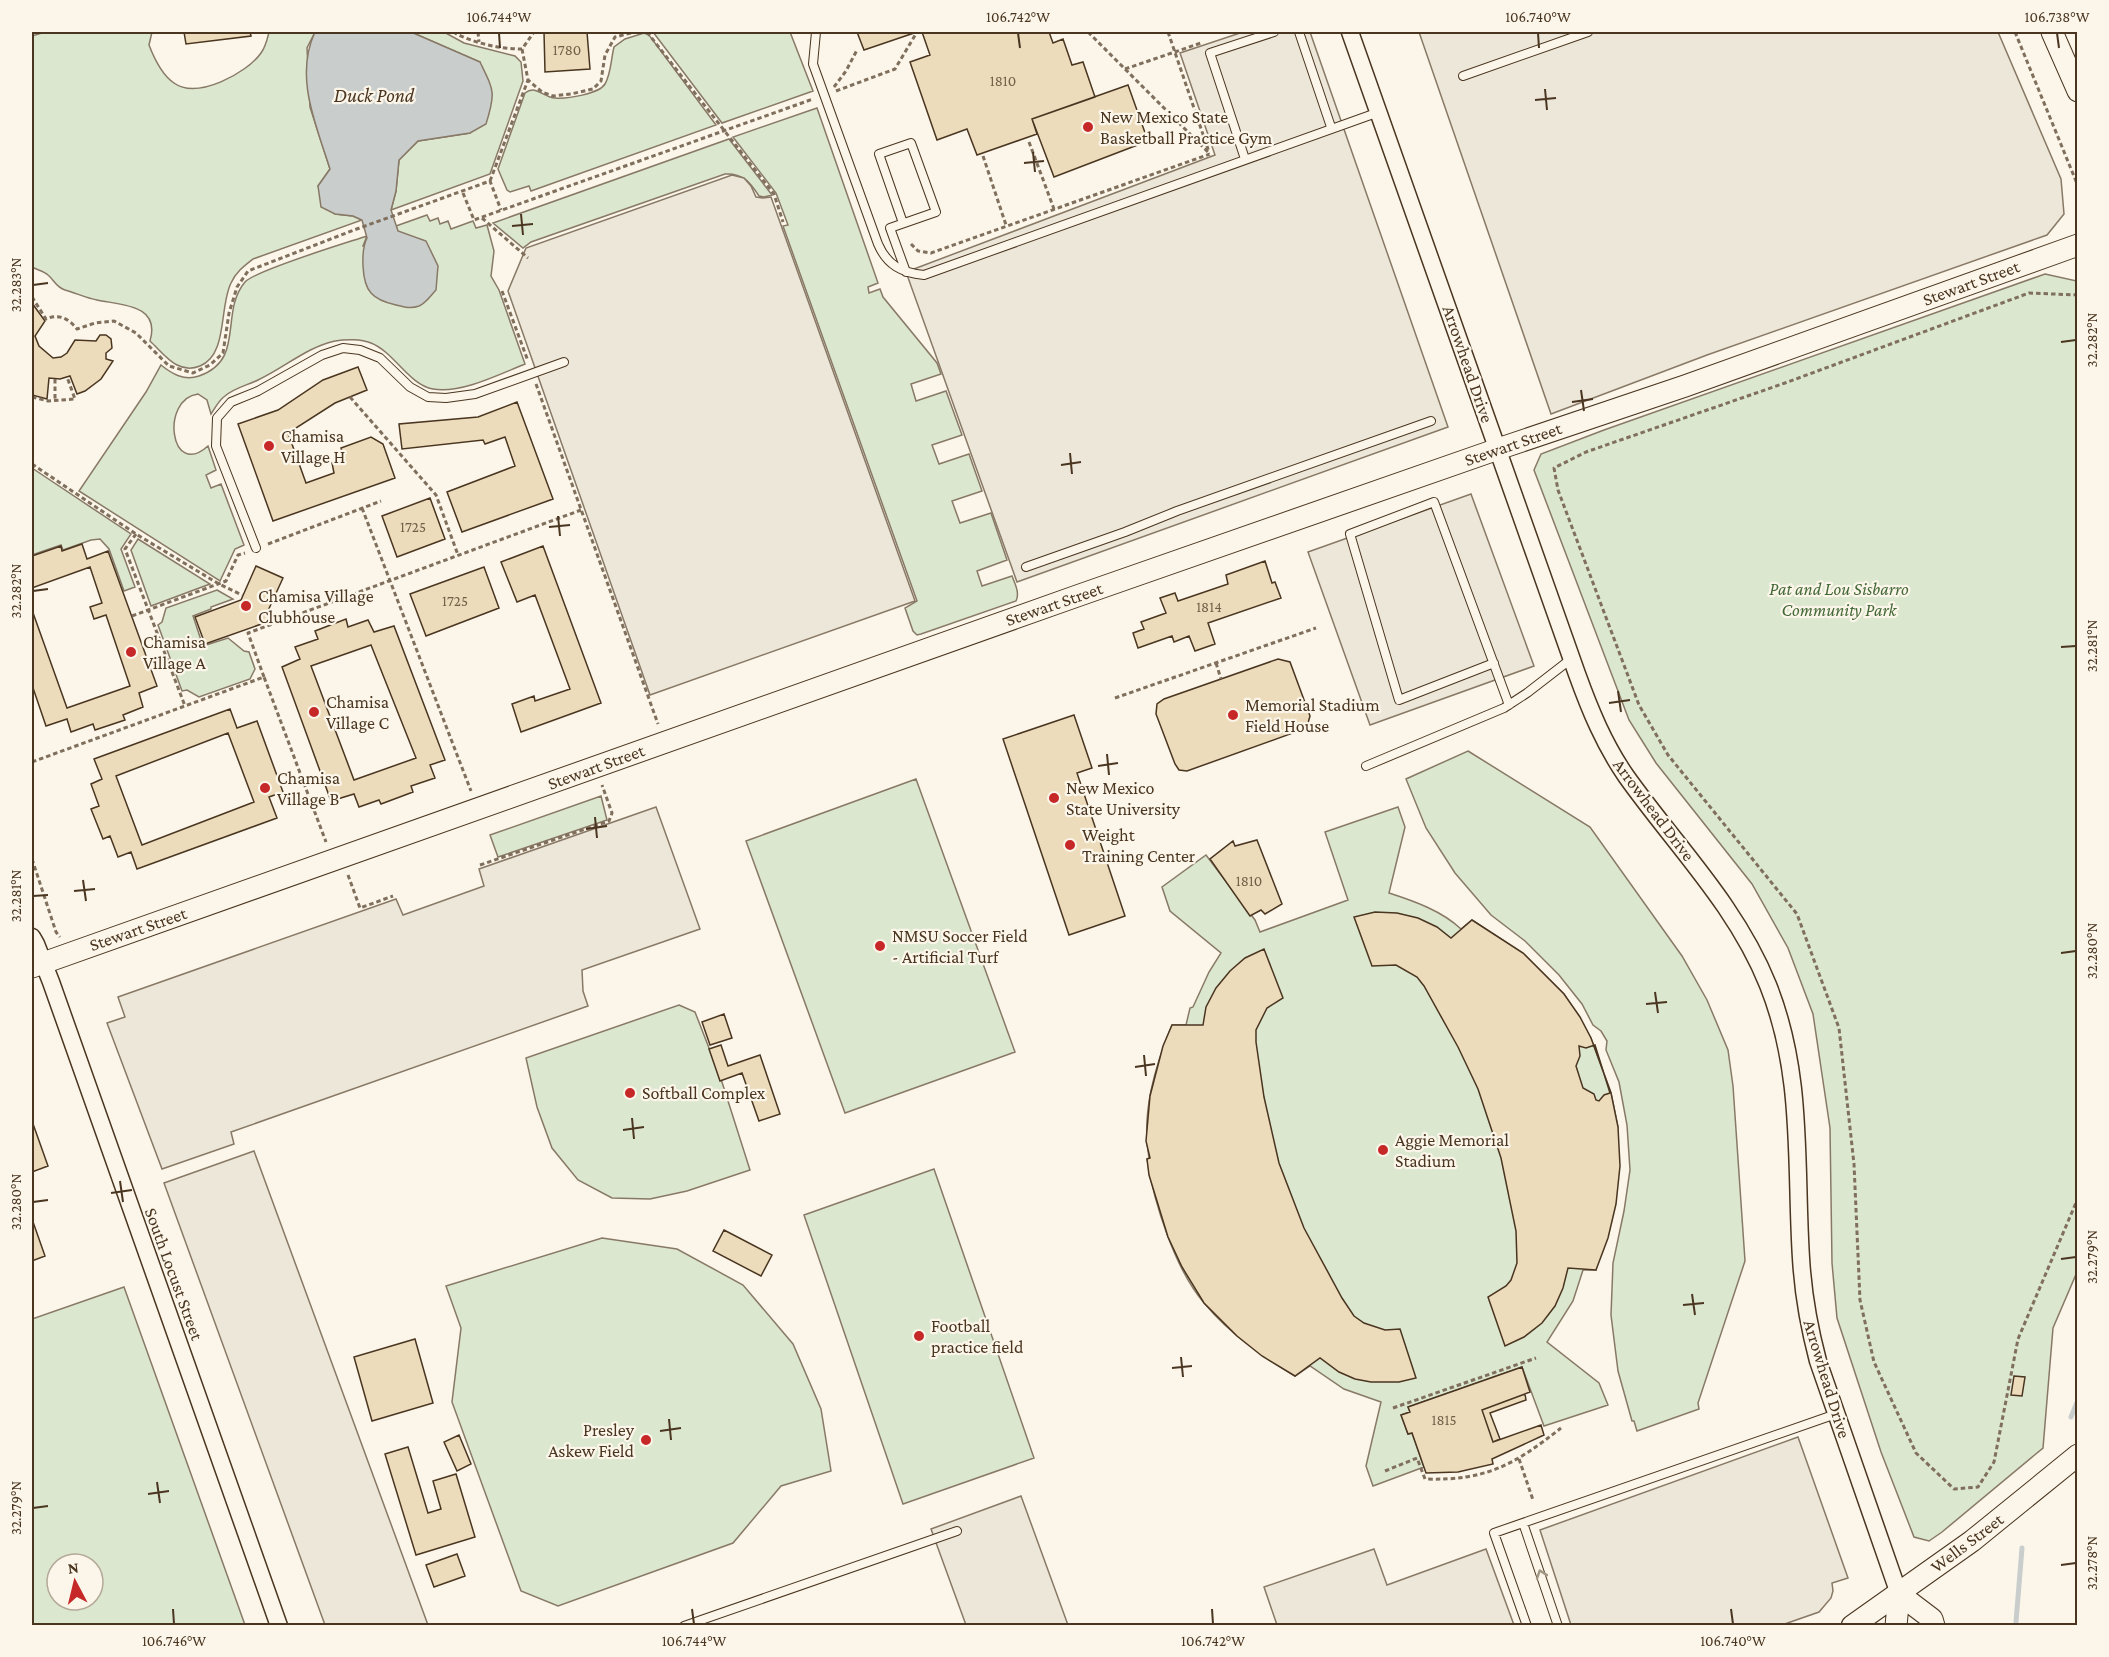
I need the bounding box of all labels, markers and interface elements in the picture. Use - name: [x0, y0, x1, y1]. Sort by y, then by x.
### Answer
- text: 106.744°W: [467, 9, 532, 25]
- text: 106.742°W: [986, 9, 1050, 25]
- text: 106.740°W: [1505, 9, 1571, 25]
- text: 106.738°W: [2025, 9, 2090, 25]
- house number: 1780: [553, 42, 581, 58]
- house number: 1810: [990, 73, 1016, 89]
- water label: Duck Pond: [334, 84, 415, 106]
- place label: New Mexico State Basketball Practice Gym: [1100, 107, 1273, 148]
- marker: New Mexico State Basketball Practice Gym: [1081, 120, 1095, 134]
- street label: Stewart Street: [1920, 256, 2023, 310]
- text: 32.283°N: [8, 258, 24, 312]
- street label: Arrowhead Drive: [1439, 303, 1497, 425]
- text: 32.282°N: [2084, 312, 2100, 367]
- street label: Stewart Street: [1462, 418, 1565, 470]
- place label: Chamisa Village H: [281, 426, 345, 467]
- marker: Chamisa Village H: [262, 439, 276, 453]
- house number: 1725: [400, 519, 426, 535]
- text: 32.282°N: [8, 563, 24, 618]
- street label: Stewart Street: [1003, 578, 1106, 630]
- park label: Pat and Lou Sisbarro Community Park: [1769, 579, 1909, 620]
- place label: Chamisa Village Clubhouse: [258, 586, 374, 627]
- house number: 1725: [442, 593, 468, 609]
- marker: Chamisa Village Clubhouse: [239, 599, 253, 613]
- house number: 1814: [1196, 599, 1222, 615]
- text: 32.281°N: [2084, 620, 2100, 672]
- place label: Chamisa Village A: [143, 632, 206, 673]
- marker: Chamisa Village A: [124, 645, 138, 659]
- place label: Chamisa Village C: [326, 692, 389, 733]
- place label: Memorial Stadium Field House: [1245, 695, 1380, 736]
- marker: Chamisa Village C: [307, 705, 321, 719]
- marker: Memorial Stadium Field House: [1226, 708, 1240, 722]
- street label: Stewart Street: [545, 740, 648, 794]
- street label: Arrowhead Drive: [1609, 755, 1699, 865]
- place label: Chamisa Village B: [277, 768, 340, 809]
- place label: New Mexico State University: [1066, 778, 1181, 819]
- marker: Chamisa Village B: [258, 781, 272, 795]
- marker: New Mexico State University: [1047, 791, 1061, 805]
- place label: Weight Training Center: [1082, 825, 1196, 866]
- marker: Weight Training Center: [1063, 838, 1077, 852]
- text: 32.281°N: [8, 870, 24, 922]
- house number: 1810: [1236, 873, 1262, 889]
- street label: Stewart Street: [87, 903, 190, 955]
- text: 32.280°N: [2084, 923, 2100, 979]
- place label: NMSU Soccer Field - Artificial Turf: [892, 926, 1028, 967]
- marker: NMSU Soccer Field - Artificial Turf: [873, 939, 887, 953]
- place label: Softball Complex: [642, 1083, 766, 1103]
- marker: Softball Complex: [623, 1086, 637, 1100]
- place label: Aggie Memorial Stadium: [1395, 1130, 1509, 1171]
- marker: Aggie Memorial Stadium: [1376, 1143, 1390, 1157]
- text: 32.280°N: [8, 1174, 24, 1230]
- street label: South Locust Street: [141, 1205, 208, 1344]
- text: 32.279°N: [2084, 1230, 2100, 1284]
- place label: Football practice field: [931, 1316, 1024, 1357]
- street label: Arrowhead Drive: [1800, 1317, 1855, 1441]
- marker: Football practice field: [912, 1329, 926, 1343]
- house number: 1815: [1431, 1412, 1457, 1428]
- place label: Presley Askew Field: [548, 1420, 635, 1461]
- marker: Presley Askew Field: [639, 1433, 653, 1447]
- text: 32.279°N: [8, 1481, 24, 1535]
- street label: Wells Street: [1927, 1509, 2008, 1577]
- text: 32.278°N: [2084, 1536, 2100, 1590]
- north arrow: [45, 1552, 105, 1612]
- text: N: [67, 1558, 80, 1577]
- one-way arrow: [1535, 1569, 1548, 1580]
- text: 106.746°W: [142, 1633, 206, 1649]
- text: 106.744°W: [662, 1633, 727, 1649]
- text: 106.742°W: [1181, 1633, 1245, 1649]
- text: 106.740°W: [1700, 1633, 1766, 1649]

